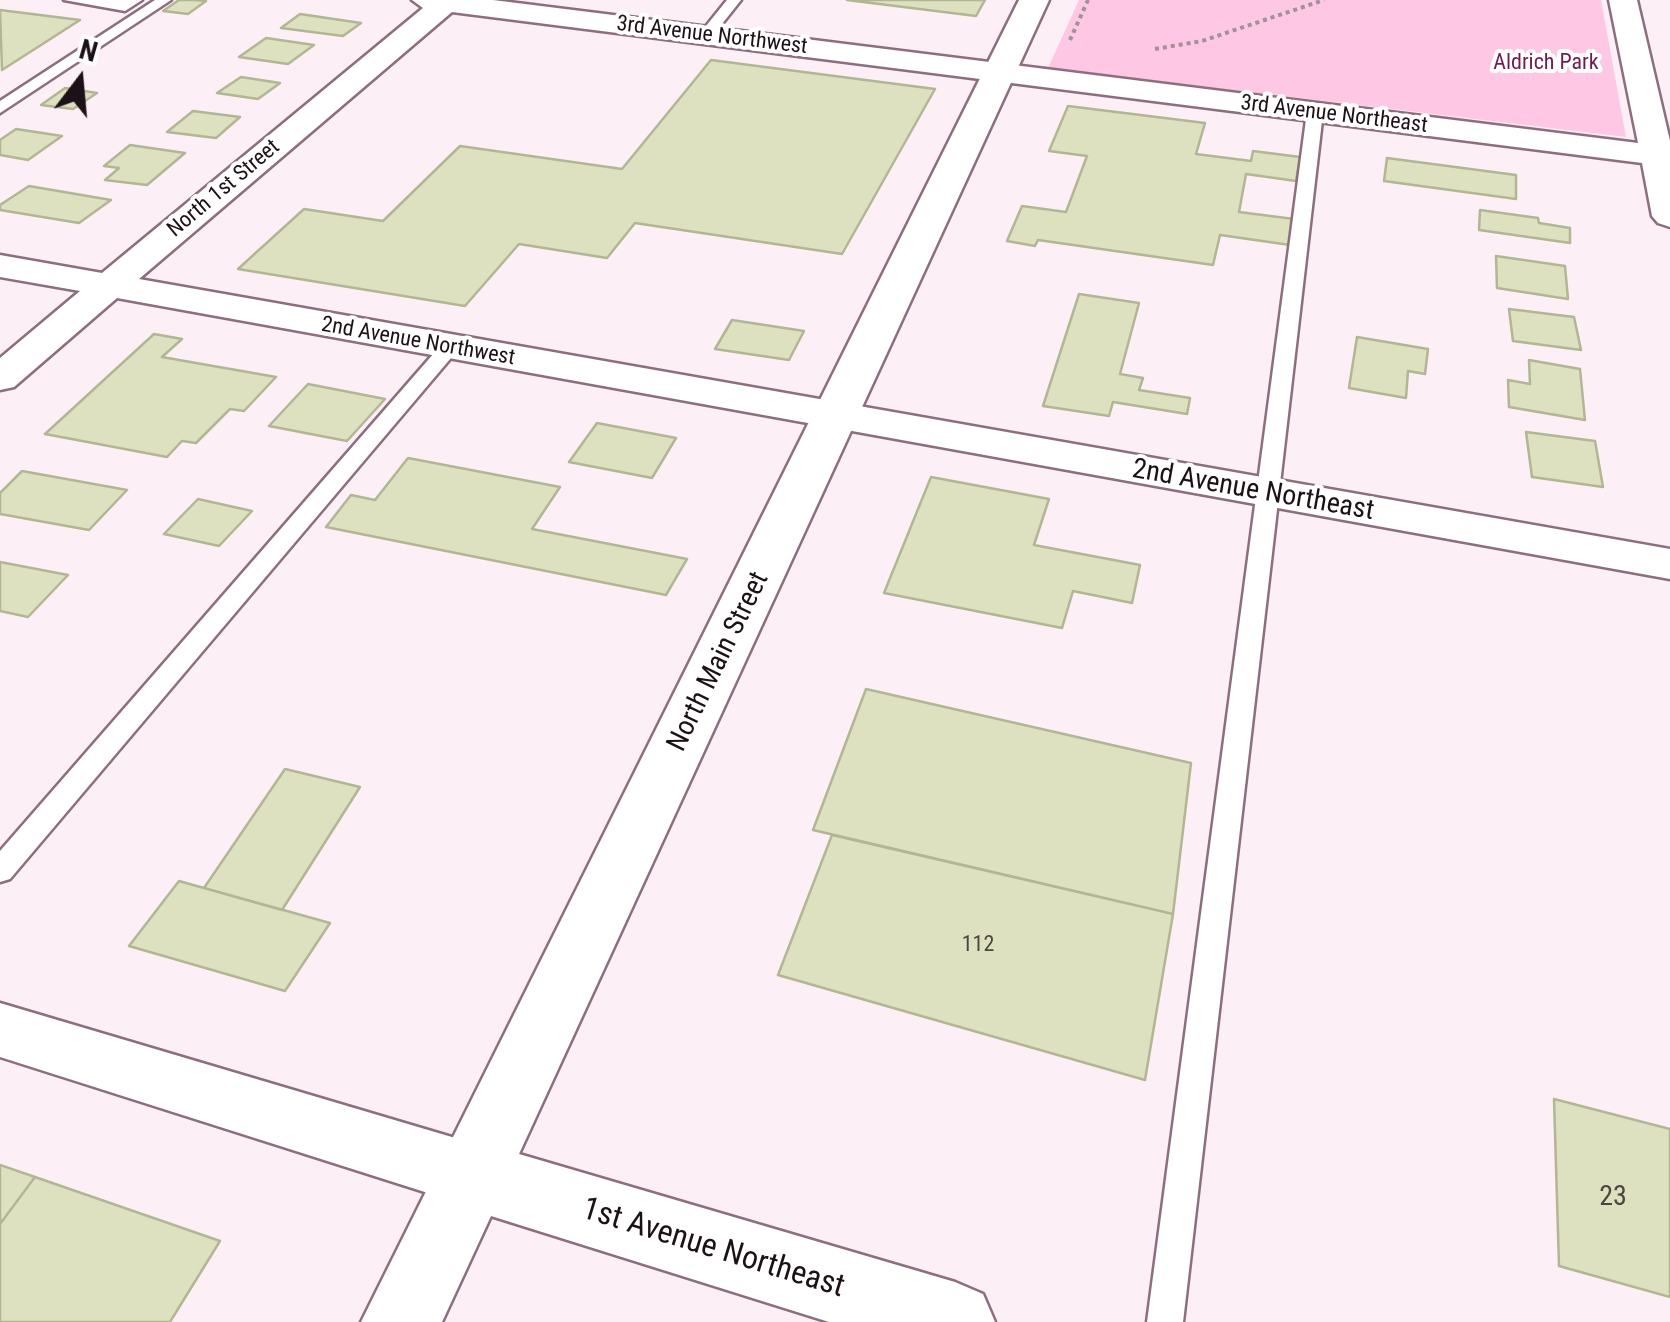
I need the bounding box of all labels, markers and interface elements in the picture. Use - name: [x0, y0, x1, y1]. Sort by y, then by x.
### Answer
- street label: 3rd Avenue Northwest: [615, 11, 809, 61]
- north arrow: [30, 30, 130, 130]
- text: N: [76, 32, 101, 69]
- park label: Aldrich Park: [1493, 50, 1599, 76]
- street label: 3rd Avenue Northeast: [1239, 90, 1429, 140]
- street label: North 1st Street: [163, 135, 285, 243]
- street label: 2nd Avenue Northwest: [319, 312, 517, 372]
- street label: 2nd Avenue Northeast: [1130, 453, 1376, 529]
- street label: North Main Street: [661, 567, 777, 757]
- house number: 112: [962, 932, 994, 958]
- house number: 23: [1599, 1181, 1627, 1215]
- street label: 1st Avenue Northeast: [577, 1191, 849, 1307]

